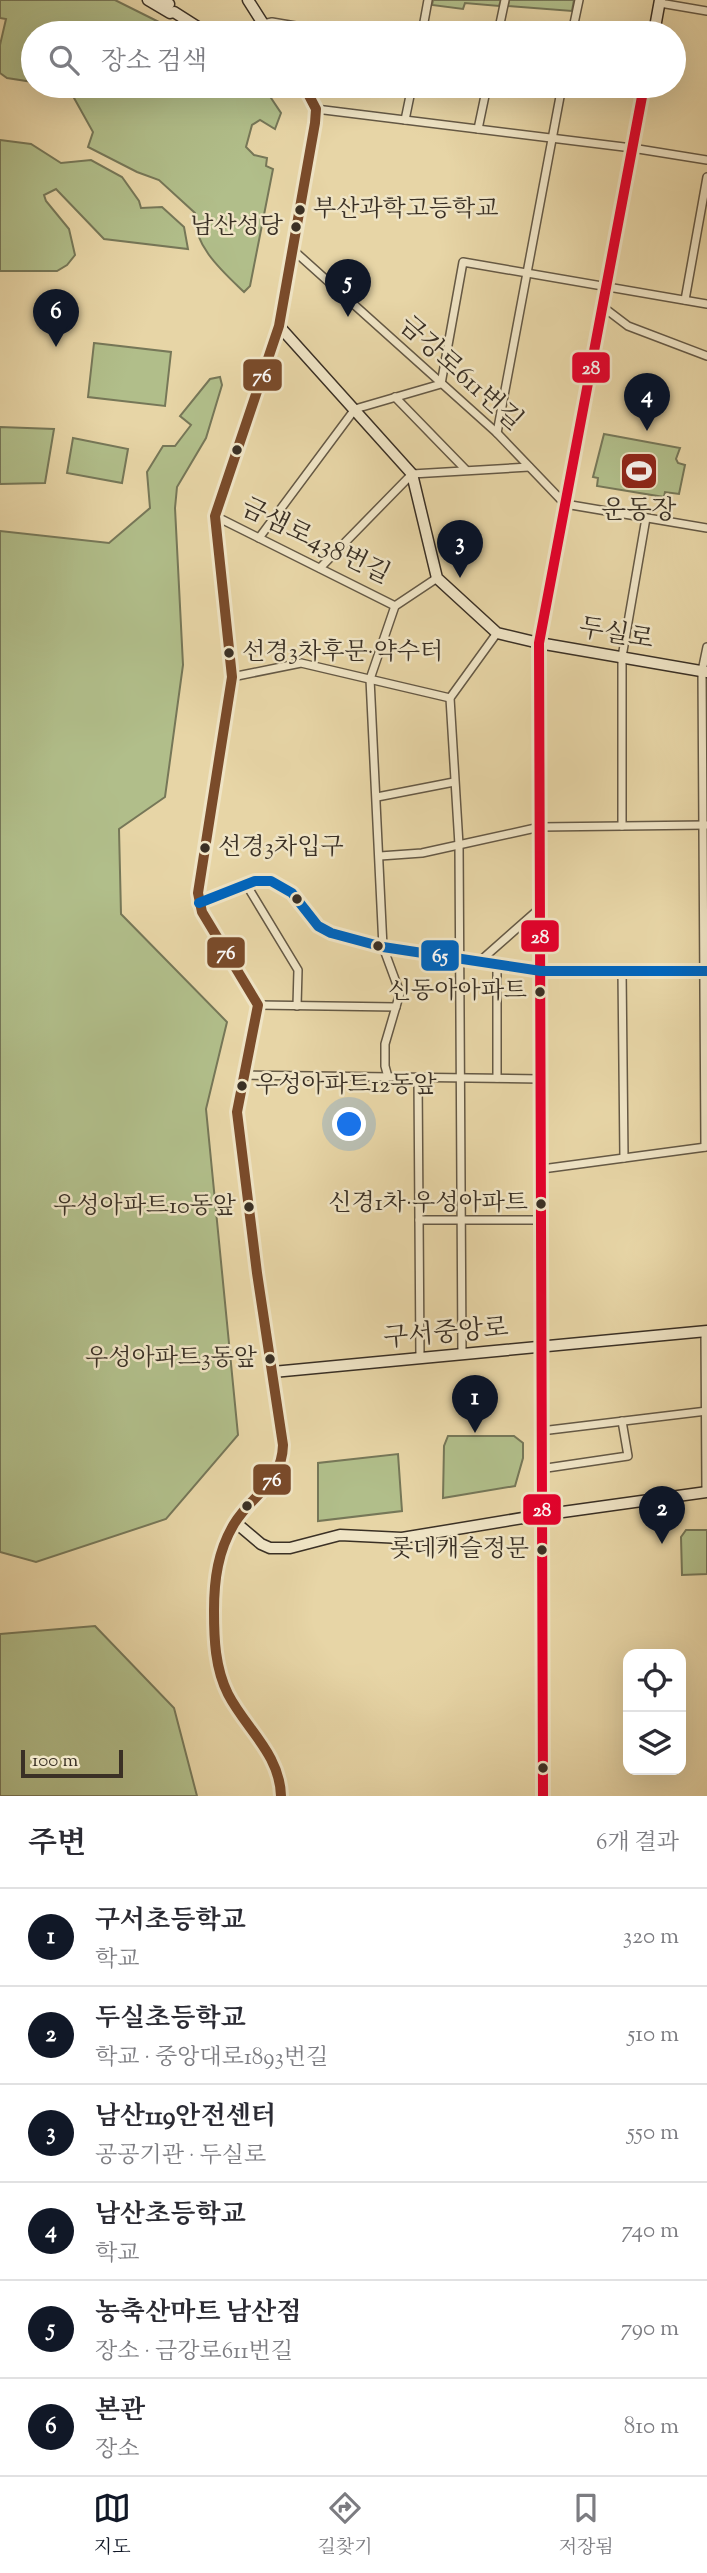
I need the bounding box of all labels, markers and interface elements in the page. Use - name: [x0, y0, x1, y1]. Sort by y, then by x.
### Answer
- search box: [21, 21, 686, 98]
- icon: search: [45, 41, 83, 79]
- text: 장소 검색: [101, 44, 207, 81]
- place label: 부산과학고등학교: [313, 193, 498, 227]
- marker: 부산과학고등학교: [293, 203, 307, 217]
- place label: 남산성당: [190, 210, 284, 244]
- marker: 남산성당: [289, 220, 303, 234]
- pin: 5: [325, 259, 371, 317]
- pin: 6: [33, 289, 79, 347]
- street label: 금강로611번길: [390, 308, 530, 440]
- line badge: 28: [571, 351, 611, 384]
- text: 28: [582, 356, 601, 383]
- line badge: 76: [242, 358, 283, 392]
- text: 76: [253, 364, 271, 391]
- pin: 4: [624, 373, 670, 431]
- unlabelled marker: [230, 443, 244, 457]
- sports icon: 운동장: [618, 450, 660, 492]
- street label: 금샘로438번길: [234, 490, 396, 594]
- place label: 운동장: [601, 493, 677, 530]
- pin: 3: [437, 520, 483, 578]
- street label: 두실로: [576, 610, 656, 660]
- place label: 선경3차후문·약수터: [242, 636, 443, 670]
- marker: 선경3차후문·약수터: [222, 646, 236, 660]
- place label: 선경3차입구: [218, 831, 344, 865]
- marker: 선경3차입구: [198, 841, 212, 855]
- unlabelled marker: [290, 892, 304, 906]
- line badge: 28: [520, 919, 560, 953]
- text: 28: [531, 925, 550, 952]
- line badge: 76: [206, 936, 246, 969]
- unlabelled marker: [371, 939, 385, 953]
- line badge: 65: [420, 939, 460, 972]
- text: 76: [217, 941, 235, 968]
- text: 65: [432, 944, 448, 971]
- place label: 신동아아파트: [388, 975, 527, 1009]
- marker: 신동아아파트: [533, 985, 547, 999]
- place label: 우성아파트12동앞: [255, 1069, 437, 1103]
- marker: 우성아파트12동앞: [235, 1079, 249, 1093]
- your location: [332, 1107, 366, 1141]
- place label: 신경1차·우성아파트: [328, 1187, 528, 1221]
- place label: 우성아파트10동앞: [53, 1190, 236, 1224]
- marker: 신경1차·우성아파트: [534, 1197, 548, 1211]
- marker: 우성아파트10동앞: [242, 1200, 256, 1214]
- street label: 구서중앙로: [382, 1310, 510, 1358]
- place label: 우성아파트3동앞: [85, 1342, 257, 1376]
- marker: 우성아파트3동앞: [263, 1352, 277, 1366]
- pin: 1: [452, 1375, 498, 1433]
- line badge: 76: [252, 1463, 292, 1496]
- text: 76: [263, 1468, 281, 1495]
- pin: 2: [639, 1486, 685, 1544]
- line badge: 28: [522, 1493, 562, 1526]
- text: 28: [533, 1498, 552, 1525]
- unlabelled marker: [240, 1499, 254, 1513]
- place label: 롯데캐슬정문: [390, 1533, 529, 1567]
- marker: 롯데캐슬정문: [535, 1543, 549, 1557]
- map controls: [623, 1649, 686, 1775]
- button: locate: [623, 1649, 686, 1712]
- button: layers: [623, 1712, 686, 1775]
- scale bar: [21, 1747, 122, 1779]
- text: 100 m: [32, 1748, 78, 1775]
- unlabelled marker: [536, 1761, 550, 1775]
- text: 주변: [28, 1823, 86, 1866]
- text: 6개 결과: [596, 1827, 679, 1860]
- text: 구서초등학교: [95, 1903, 246, 1940]
- text: 1: [47, 1921, 55, 1954]
- text: 320 m: [623, 1921, 679, 1954]
- text: 학교: [95, 1944, 139, 1977]
- text: 두실초등학교: [95, 2001, 246, 2038]
- text: 2: [46, 2019, 56, 2052]
- text: 510 m: [627, 2019, 679, 2052]
- text: 학교 · 중앙대로1893번길: [95, 2042, 328, 2075]
- text: 남산119안전센터: [95, 2099, 276, 2136]
- text: 3: [46, 2117, 56, 2150]
- text: 550 m: [627, 2117, 679, 2150]
- text: 공공기관 · 두실로: [95, 2140, 266, 2173]
- text: 남산초등학교: [95, 2197, 246, 2234]
- text: 4: [45, 2215, 57, 2248]
- text: 740 m: [622, 2215, 679, 2248]
- text: 학교: [95, 2238, 139, 2271]
- text: 농축산마트 남산점: [95, 2295, 301, 2332]
- text: 5: [47, 2313, 55, 2346]
- text: 790 m: [621, 2313, 679, 2346]
- text: 장소 · 금강로611번길: [95, 2336, 293, 2369]
- text: 본관: [95, 2393, 145, 2430]
- text: 6: [45, 2411, 57, 2444]
- text: 810 m: [624, 2411, 679, 2444]
- text: 장소: [95, 2434, 139, 2467]
- tab: 지도: [93, 2489, 131, 2562]
- tab: 길찾기: [317, 2489, 372, 2562]
- tab: 저장됨: [559, 2489, 614, 2562]

